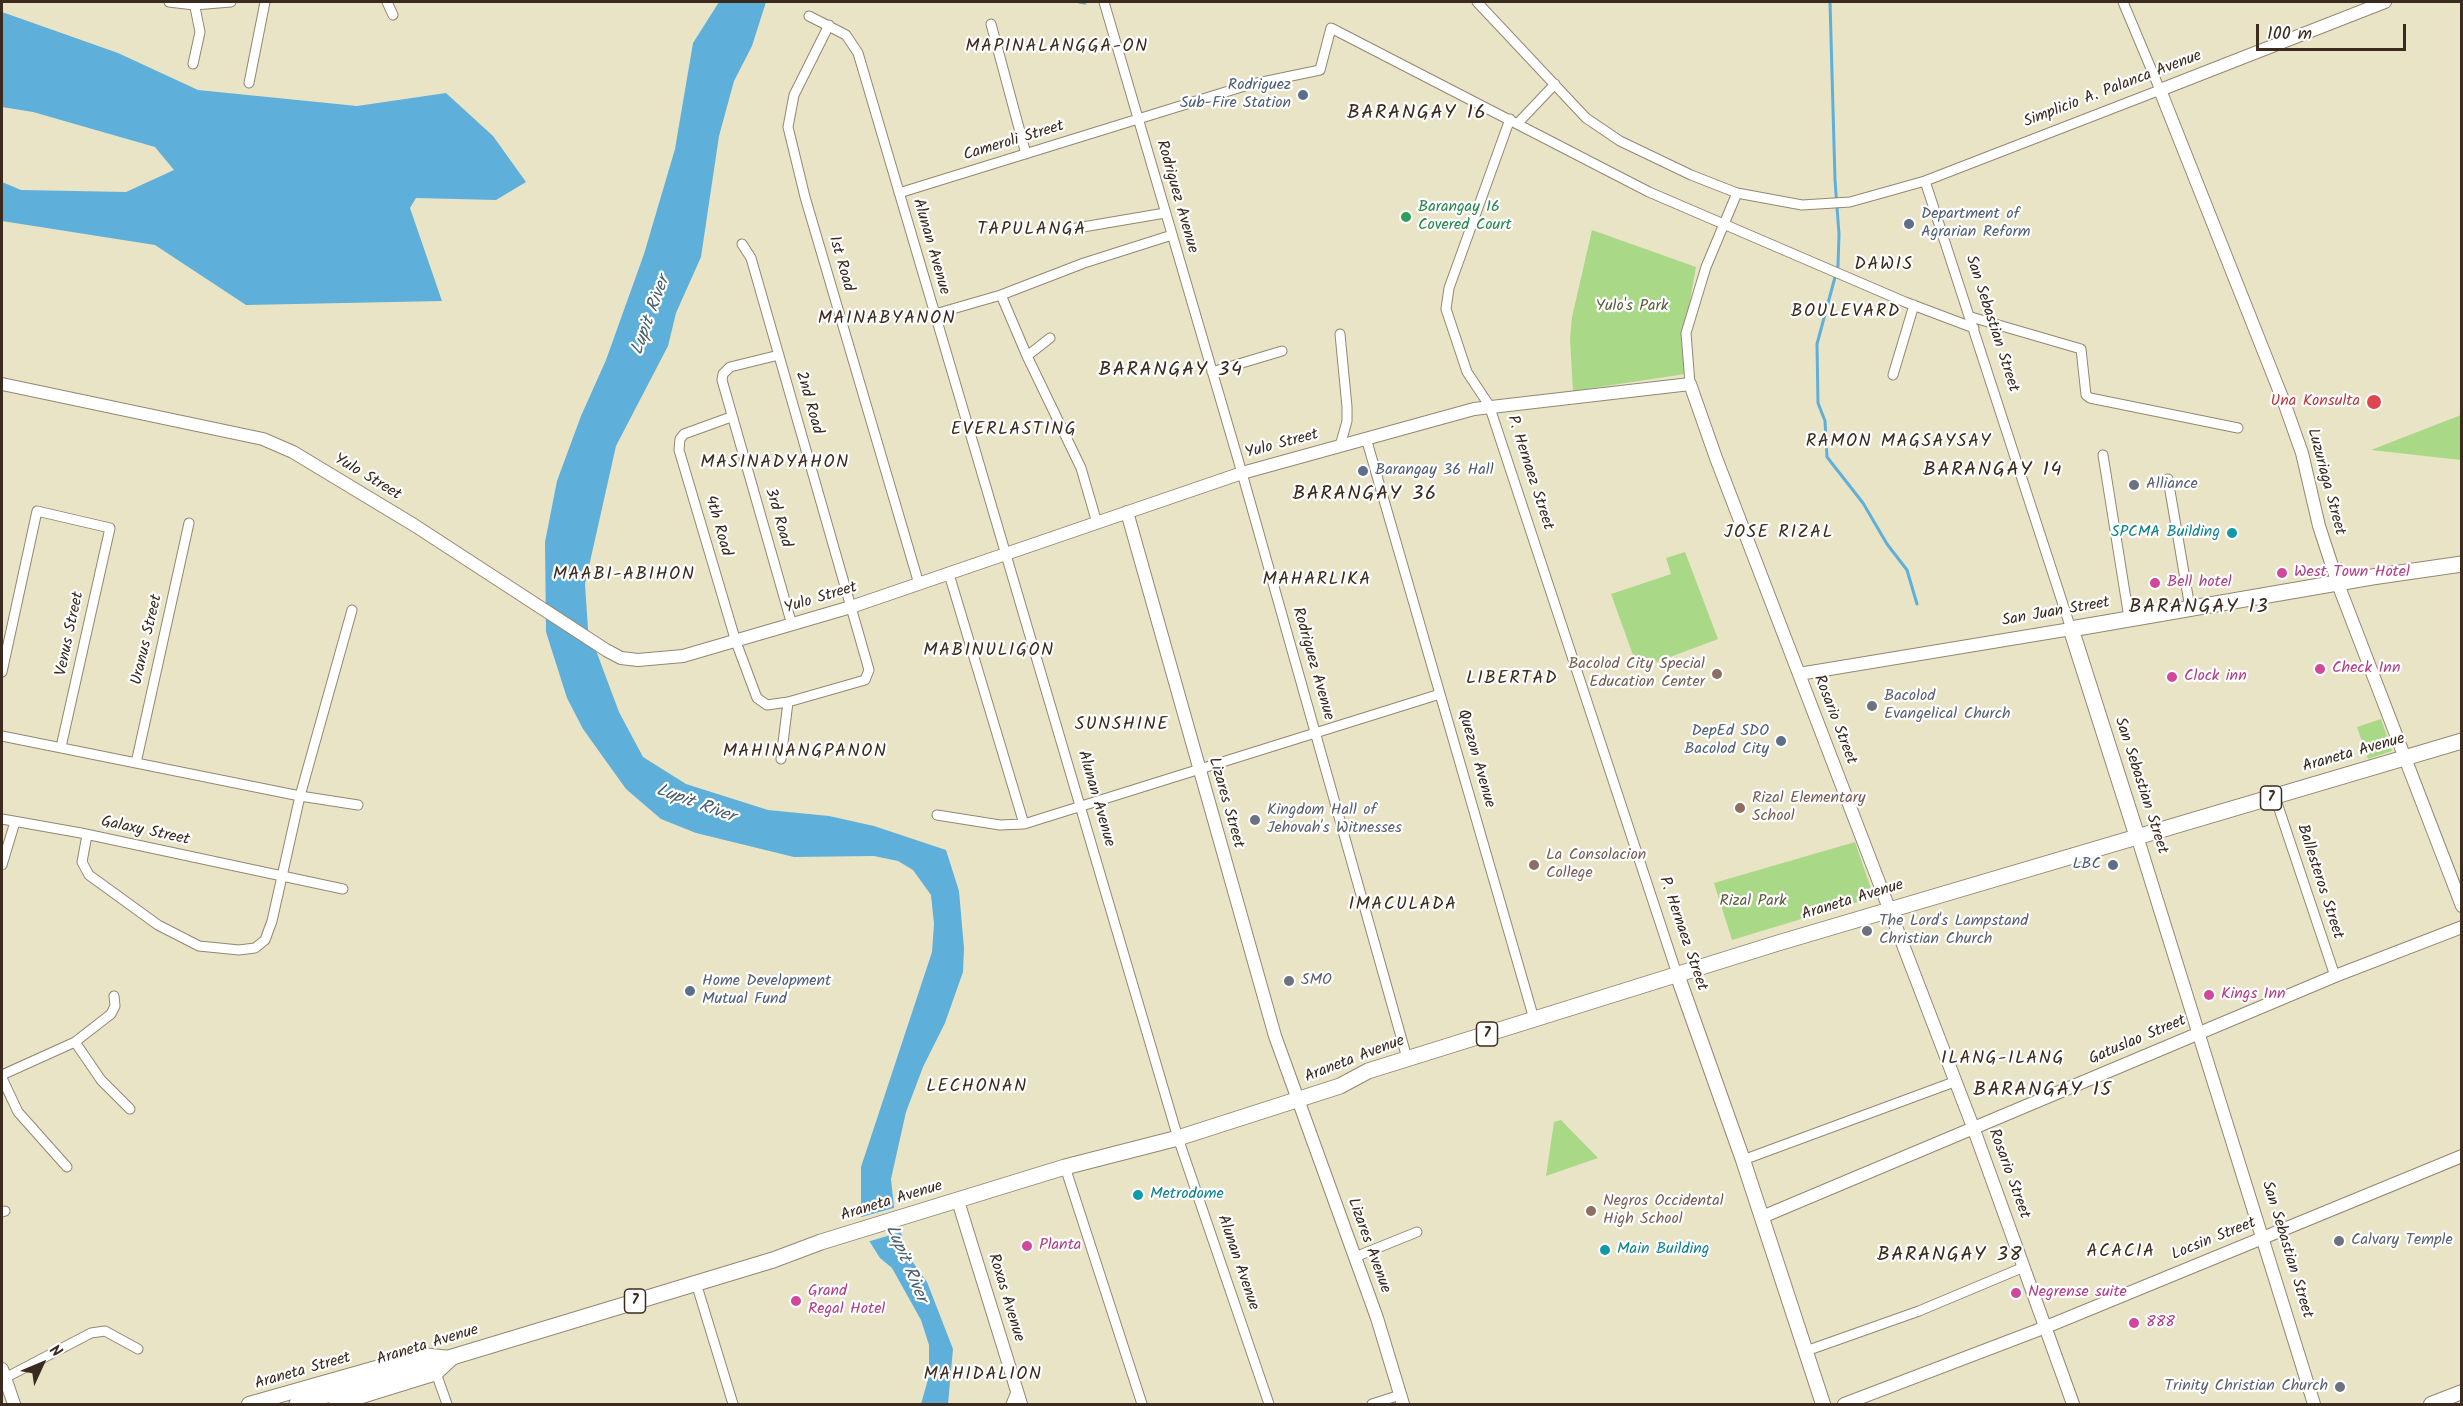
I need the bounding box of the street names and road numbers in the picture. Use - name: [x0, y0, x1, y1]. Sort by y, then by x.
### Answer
- street label: Simplicio A. Palanca Avenue: [2021, 47, 2205, 133]
- street label: Cameroli Street: [961, 118, 1067, 166]
- street label: Rodriguez Avenue: [1151, 138, 1201, 256]
- street label: Alunan Avenue: [907, 197, 953, 297]
- street label: 1st Road: [823, 234, 857, 294]
- street label: San Sebastian Street: [1960, 253, 2022, 395]
- street label: 2nd Road: [790, 369, 826, 437]
- street label: P. Hernaez Street: [1501, 413, 1557, 533]
- street label: Yulo Street: [1243, 426, 1321, 464]
- street label: Luzuriaga Street: [2302, 426, 2348, 538]
- street label: Yulo Street: [330, 450, 404, 506]
- street label: 3rd Road: [759, 486, 795, 550]
- street label: 4th Road: [699, 494, 735, 558]
- street label: Yulo Street: [782, 579, 860, 619]
- street label: Venus Street: [53, 590, 89, 678]
- street label: Uranus Street: [128, 593, 168, 687]
- street label: San Juan Street: [2001, 594, 2111, 632]
- street label: Rodriguez Avenue: [1287, 605, 1337, 723]
- street label: Rosario Street: [1808, 673, 1860, 767]
- street label: Quezon Avenue: [1452, 708, 1498, 810]
- street label: San Sebastian Street: [2109, 715, 2171, 857]
- street label: Araneta Avenue: [2301, 730, 2407, 778]
- street label: Alunan Avenue: [1072, 749, 1118, 849]
- street label: Lizares Street: [1203, 755, 1247, 851]
- road number: 7: [2260, 786, 2282, 810]
- street label: Galaxy Street: [99, 813, 191, 851]
- street label: Ballesteros Street: [2291, 822, 2347, 942]
- street label: P. Hernaez Street: [1653, 874, 1711, 994]
- street label: Araneta Avenue: [1800, 876, 1906, 926]
- street label: Gatuslao Street: [2087, 1012, 2189, 1070]
- road number: 7: [1476, 1022, 1498, 1046]
- street label: Araneta Avenue: [1302, 1032, 1408, 1088]
- street label: Rosario Street: [1983, 1126, 2033, 1222]
- street label: Araneta Avenue: [839, 1177, 945, 1227]
- street label: San Sebastian Street: [2256, 1179, 2316, 1321]
- street label: Lizares Avenue: [1342, 1196, 1394, 1296]
- street label: Alunan Avenue: [1212, 1213, 1262, 1313]
- street label: Locsin Street: [2169, 1214, 2259, 1266]
- street label: Roxas Avenue: [982, 1252, 1028, 1344]
- road number: 7: [624, 1289, 646, 1313]
- street label: Araneta Avenue: [375, 1321, 481, 1371]
- street label: Araneta Street: [253, 1349, 353, 1395]

